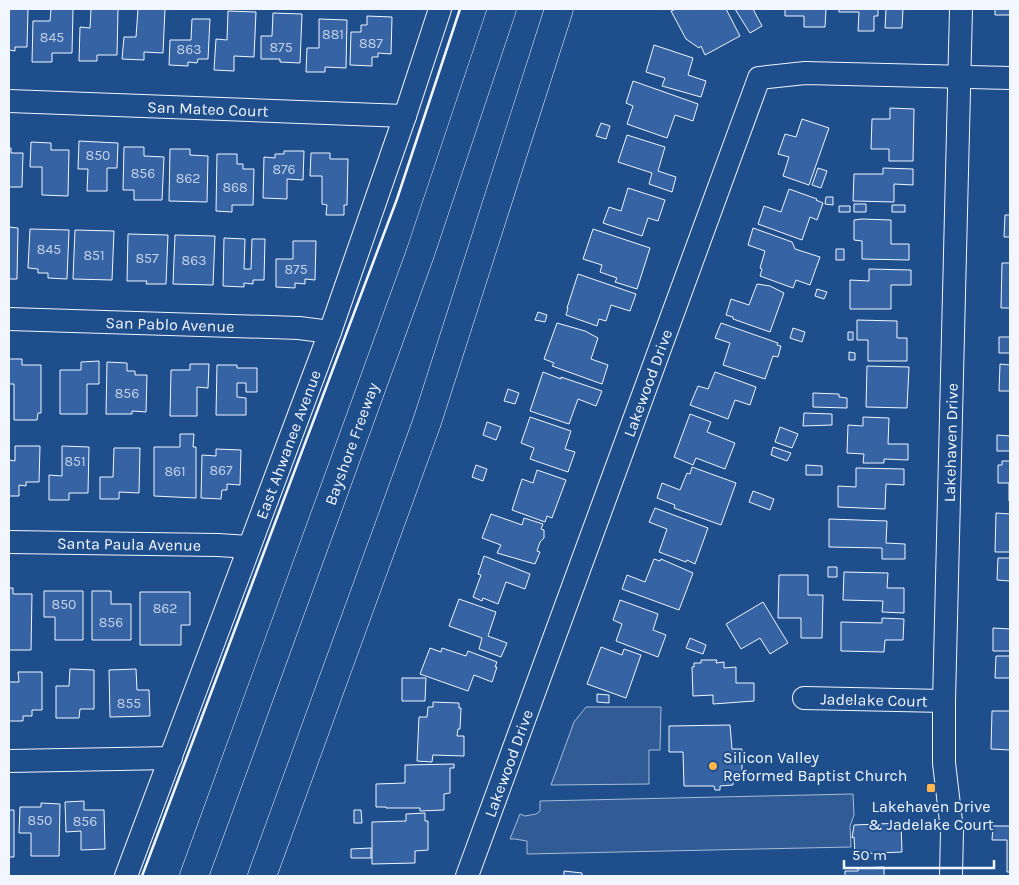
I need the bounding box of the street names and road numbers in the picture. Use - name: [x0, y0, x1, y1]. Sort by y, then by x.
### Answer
- street label: San Mateo Court: [147, 97, 269, 121]
- street label: San Pablo Avenue: [105, 313, 235, 336]
- street label: Lakewood Drive: [619, 327, 676, 440]
- street label: East Ahwanee Avenue: [252, 367, 325, 522]
- street label: Bayshore Freeway: [321, 379, 383, 508]
- street label: Lakehaven Drive: [940, 383, 962, 502]
- street label: Santa Paula Avenue: [57, 534, 201, 555]
- street label: Jadelake Court: [820, 689, 928, 711]
- street label: Lakewood Drive: [480, 707, 537, 820]

